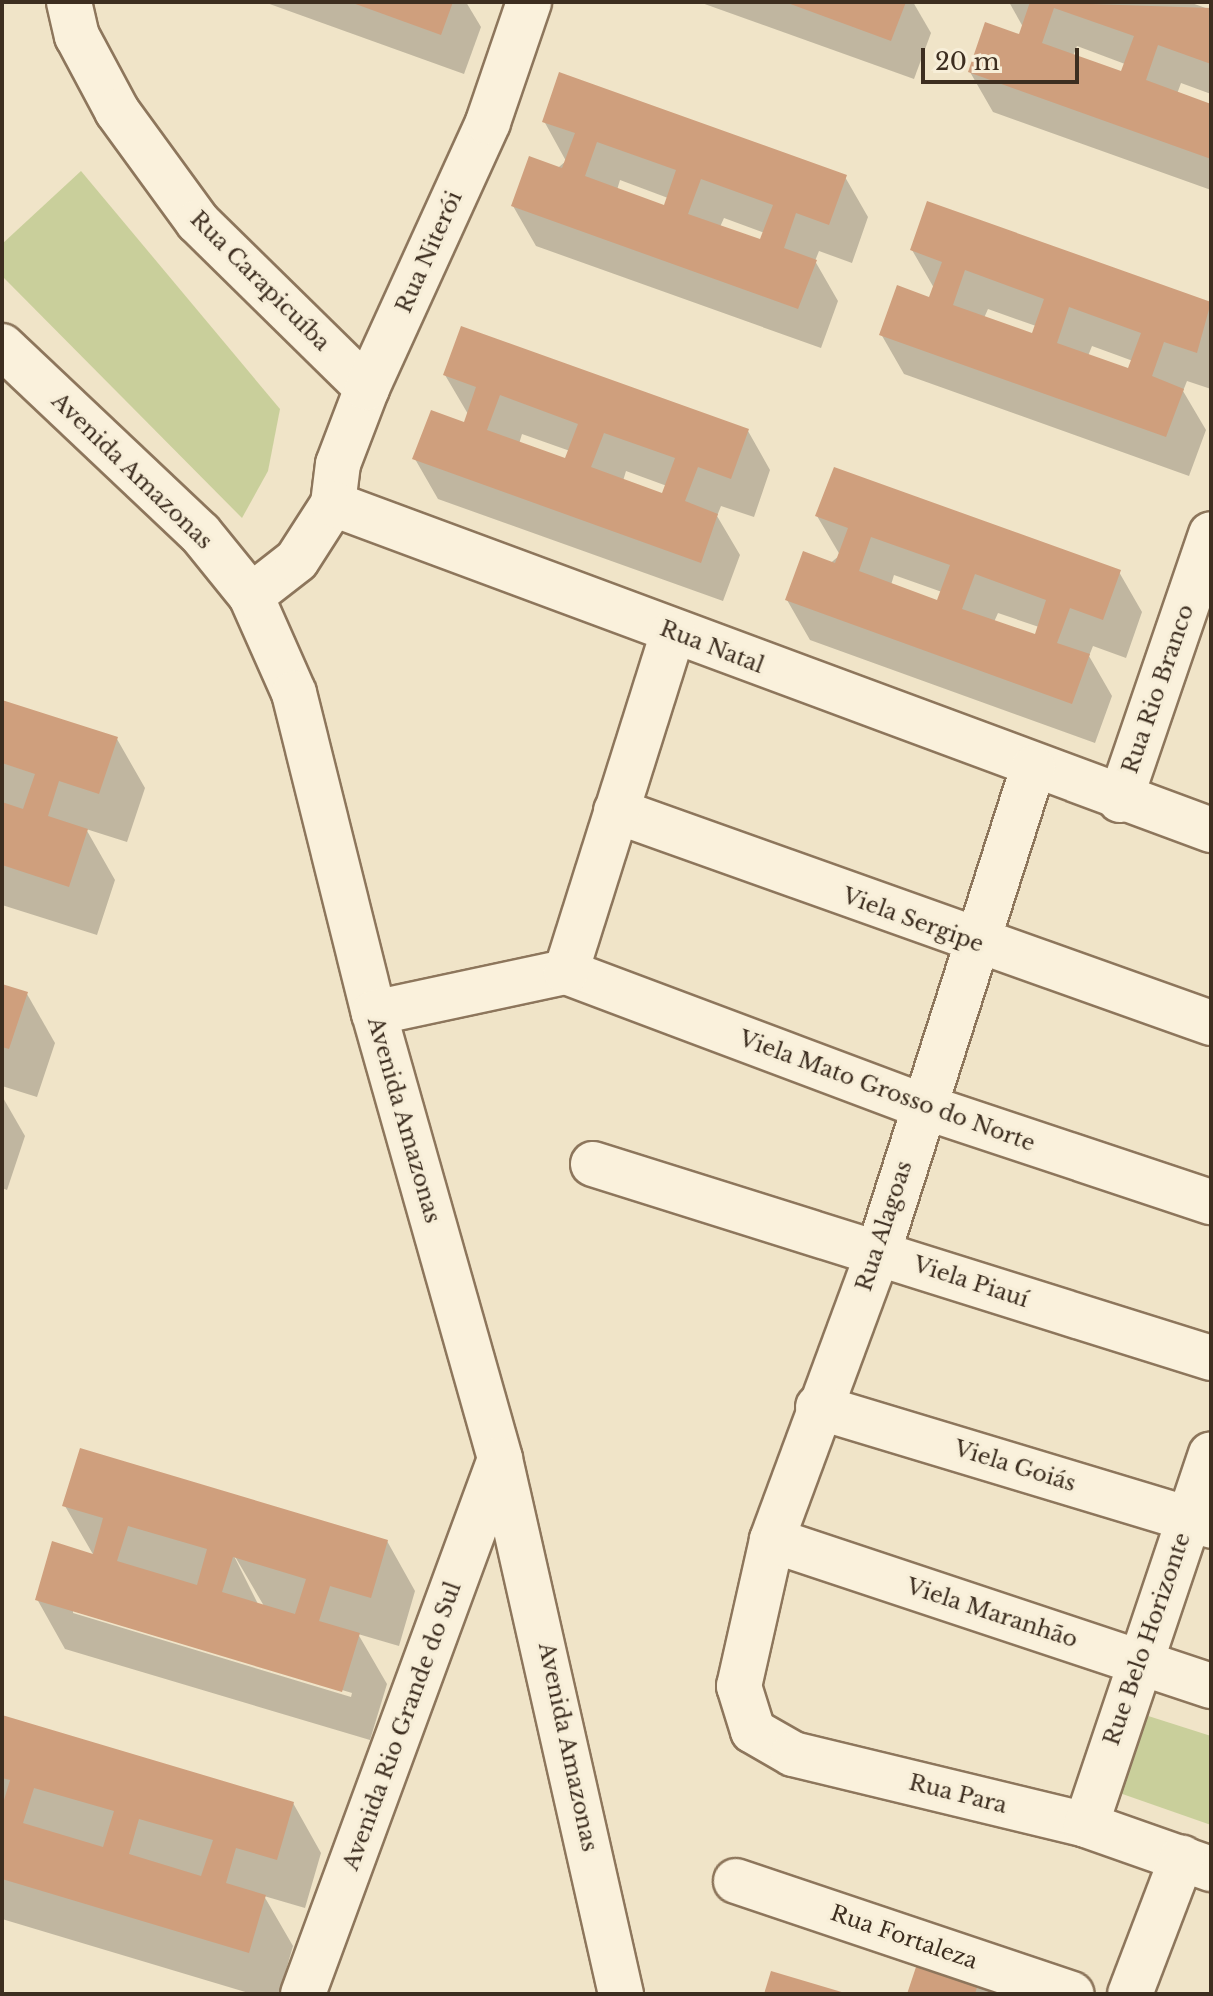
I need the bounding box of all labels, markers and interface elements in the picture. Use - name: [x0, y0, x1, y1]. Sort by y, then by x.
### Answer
- scale bar: [925, 32, 1083, 82]
- text: 20 m: [935, 47, 1000, 76]
- street label: Rua Niterói: [390, 187, 468, 317]
- street label: Rua Carapicuíba: [185, 206, 335, 356]
- street label: Avenida Amazonas: [46, 387, 218, 555]
- street label: Rua Rio Branco: [1117, 601, 1199, 777]
- street label: Rua Natal: [656, 615, 768, 679]
- street label: Viela Sergipe: [839, 882, 987, 958]
- street label: Avenida Amazonas: [362, 1013, 446, 1227]
- street label: Viela Mato Grosso do Norte: [735, 1025, 1039, 1157]
- street label: Rua Alagoas: [850, 1157, 918, 1295]
- street label: Viela Piauí: [910, 1251, 1032, 1313]
- street label: Viela Goiás: [951, 1435, 1079, 1497]
- street label: Rue Belo Horizonte: [1098, 1529, 1196, 1749]
- street label: Viela Maranhão: [903, 1573, 1081, 1653]
- street label: Avenida Rio Grande do Sul: [337, 1578, 467, 1874]
- street label: Avenida Amazonas: [533, 1640, 603, 1854]
- street label: Rua Para: [906, 1769, 1010, 1819]
- street label: Rua Fortaleza: [827, 1899, 981, 1975]

